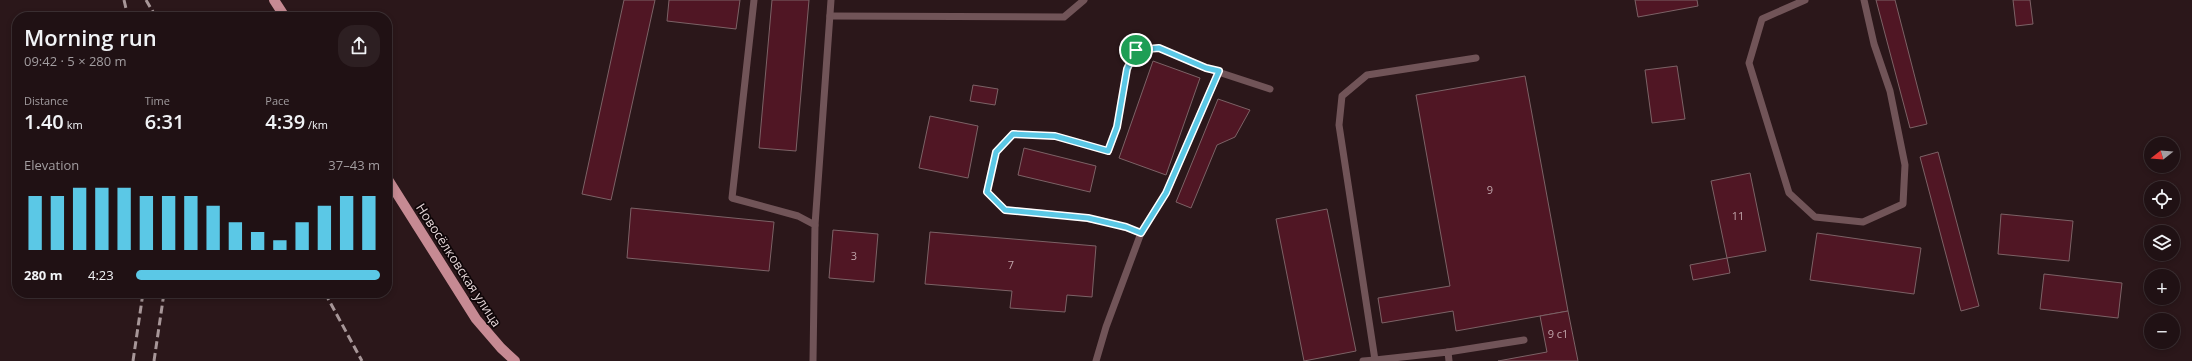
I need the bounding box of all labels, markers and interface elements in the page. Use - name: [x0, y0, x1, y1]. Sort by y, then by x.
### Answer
- text: Morning run: [24, 22, 157, 52]
- button: share: [338, 25, 380, 67]
- pin: [1119, 33, 1153, 67]
- icon: arrive: [1125, 39, 1147, 61]
- text: 09:42 · 5 × 280 m: [24, 52, 127, 70]
- text: Distance: [24, 93, 68, 108]
- text: Time: [145, 93, 170, 108]
- text: Pace: [265, 93, 290, 108]
- text: 1.40: [24, 108, 64, 135]
- text: 6:31: [145, 108, 184, 135]
- text: 4:39: [265, 108, 305, 135]
- text: km: [64, 117, 83, 132]
- text: /km: [305, 117, 328, 132]
- north arrow: [2144, 137, 2180, 173]
- map controls: [2144, 137, 2180, 349]
- text: Elevation: [24, 156, 79, 174]
- text: 37–43 m: [328, 156, 380, 174]
- button: locate: [2144, 181, 2180, 217]
- house number: 9: [1487, 182, 1493, 197]
- street label: Новосёлковская улица: [412, 200, 506, 330]
- house number: 11: [1732, 208, 1744, 223]
- button: layers: [2144, 225, 2180, 261]
- house number: 3: [851, 248, 857, 263]
- house number: 7: [1008, 257, 1014, 272]
- text: 280 m: [24, 266, 62, 284]
- text: 4:23: [88, 266, 114, 284]
- button: +: [2144, 269, 2180, 305]
- button: −: [2144, 313, 2180, 349]
- house number: 9 с1: [1548, 326, 1568, 341]

